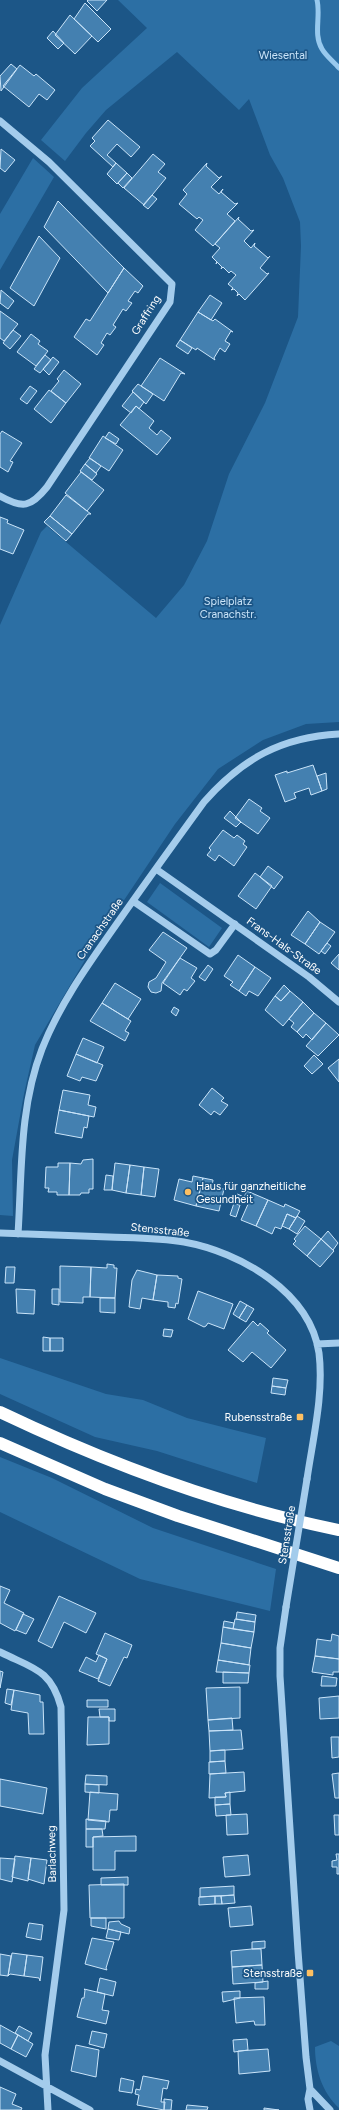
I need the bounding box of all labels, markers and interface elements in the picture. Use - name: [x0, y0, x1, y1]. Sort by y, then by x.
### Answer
- park label: Wiesental: [259, 49, 307, 62]
- street label: Graffring: [129, 293, 163, 337]
- park label: Spielplatz Cranachstr.: [200, 595, 256, 621]
- street label: Cranachstraße: [74, 896, 126, 962]
- street label: Frans-Hals-Straße: [244, 914, 324, 978]
- place label: Haus für ganzheitliche Gesundheit: [196, 1180, 306, 1206]
- marker: Haus für ganzheitliche Gesundheit: [183, 1187, 193, 1197]
- street label: Stensstraße: [130, 1220, 190, 1240]
- place label: Rubensstraße: [224, 1411, 292, 1424]
- marker: Rubensstraße: [295, 1412, 305, 1422]
- street label: Stensstraße: [276, 1505, 298, 1565]
- street label: Barlachweg: [45, 1825, 59, 1883]
- place label: Stensstraße: [243, 1967, 302, 1980]
- marker: Stensstraße: [305, 1968, 315, 1978]

